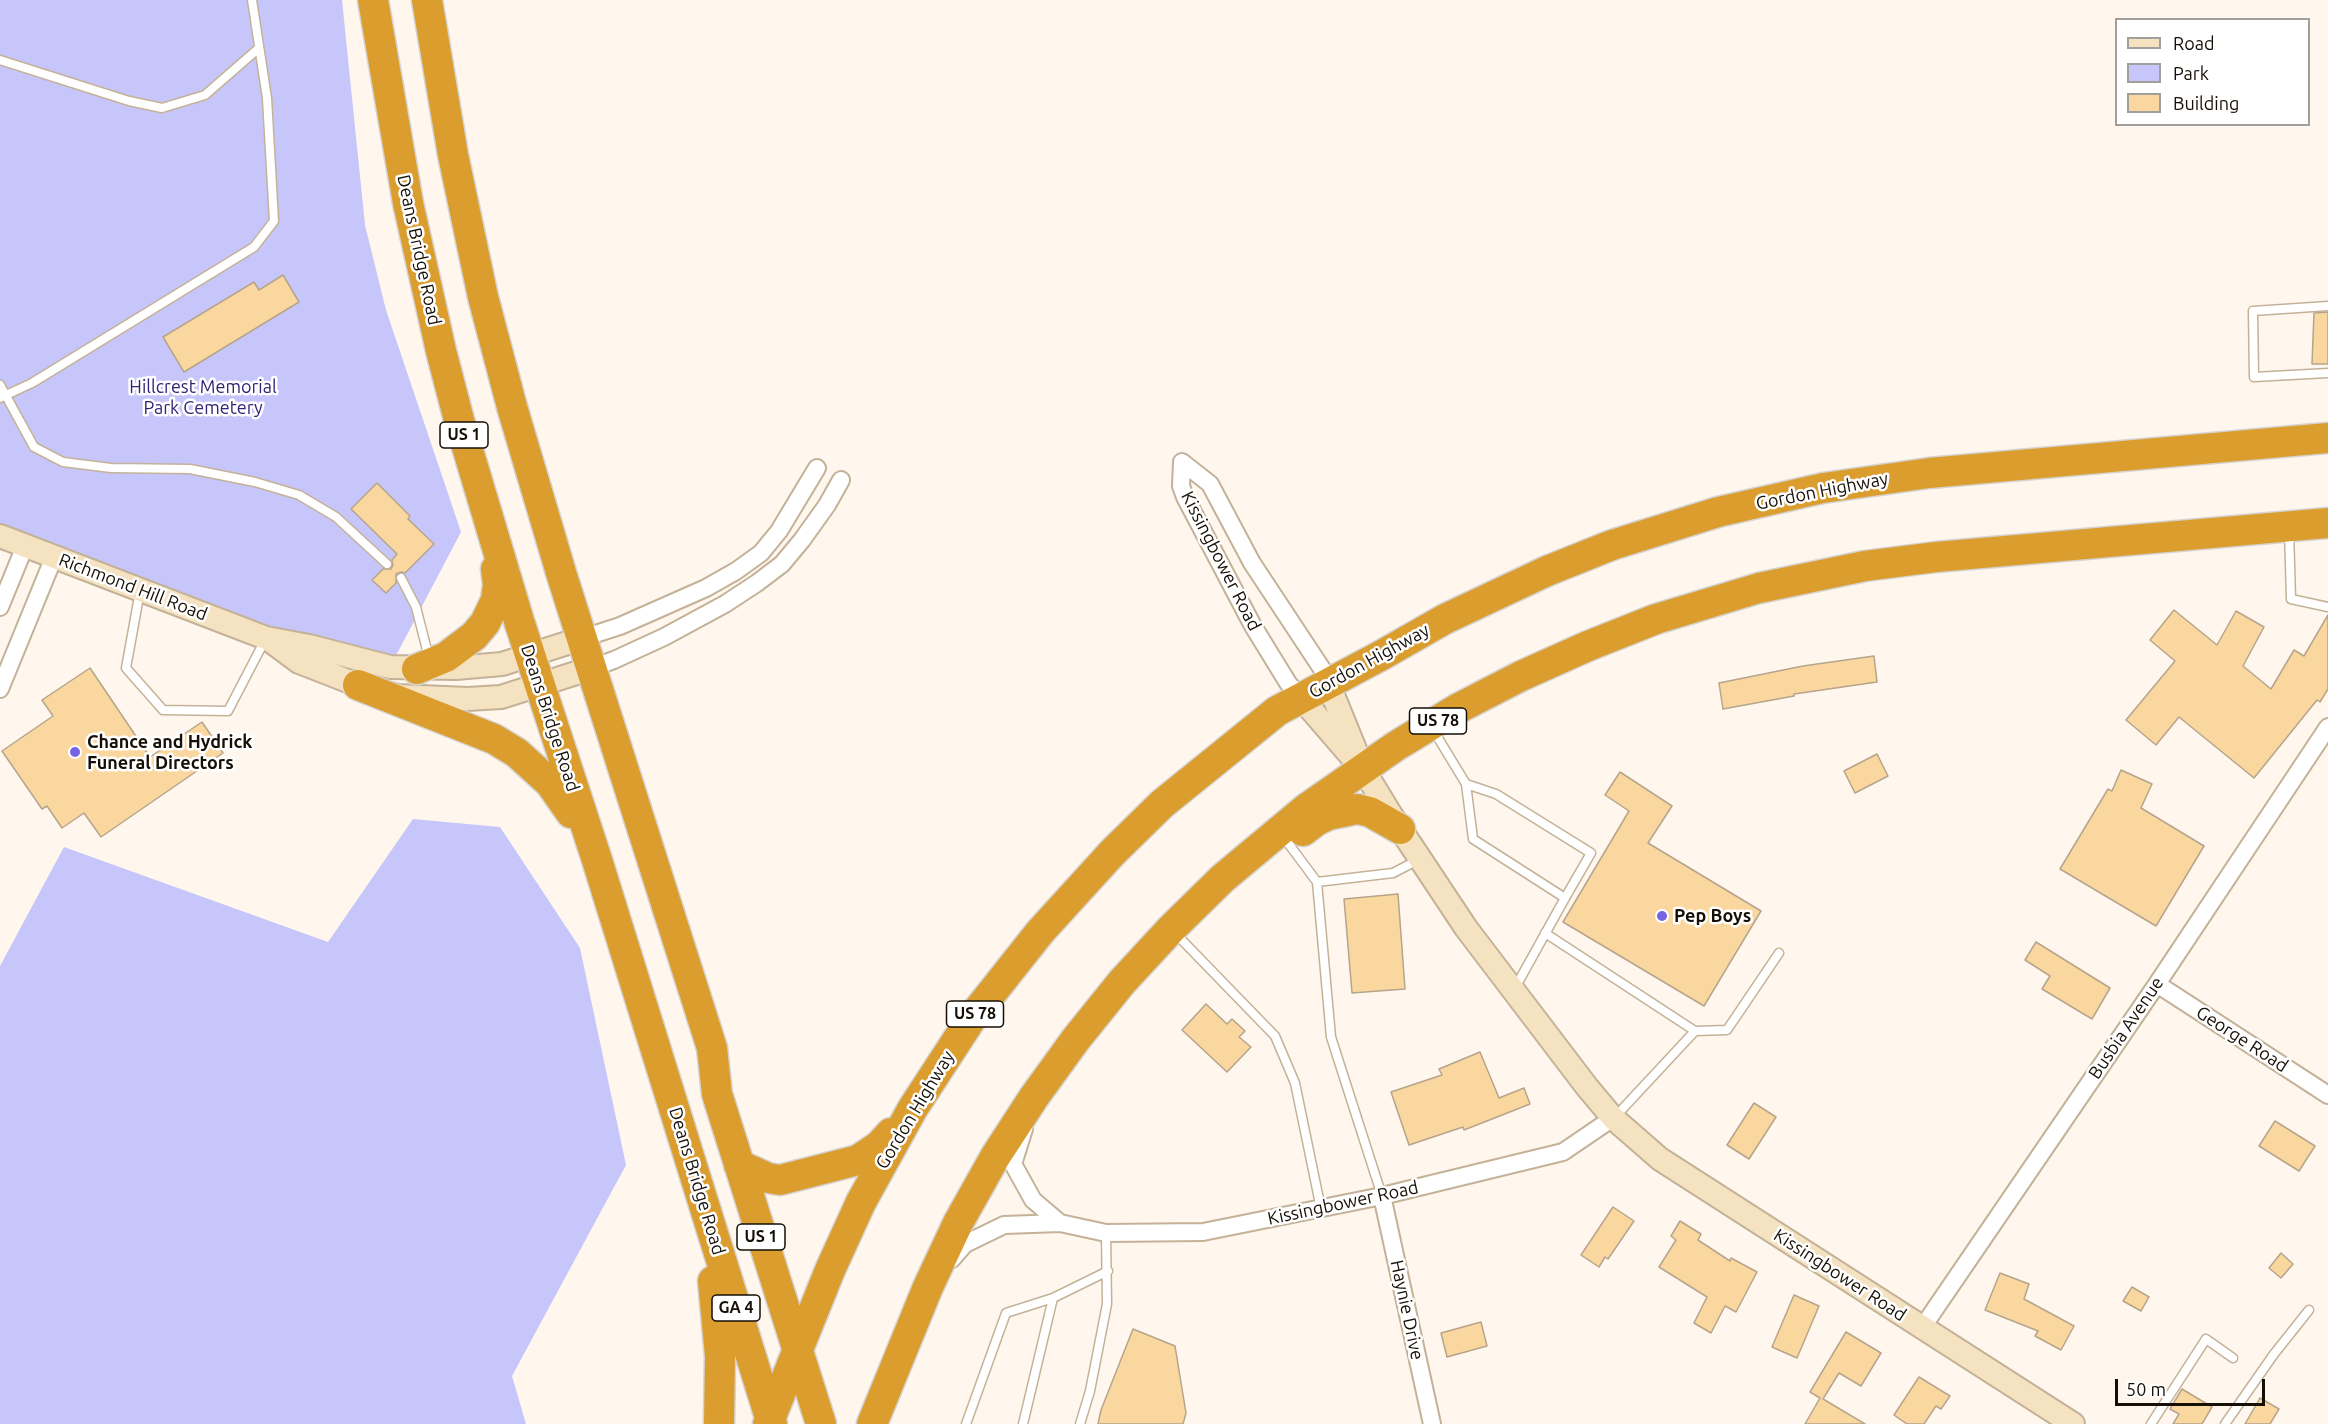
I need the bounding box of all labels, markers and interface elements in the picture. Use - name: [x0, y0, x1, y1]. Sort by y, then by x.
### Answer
- legend: [2115, 18, 2310, 126]
- text: Road: [2173, 33, 2215, 53]
- text: Park: [2173, 63, 2209, 83]
- text: Building: [2173, 93, 2239, 113]
- street label: Deans Bridge Road: [393, 173, 445, 327]
- park label: Hillcrest Memorial Park Cemetery: [129, 376, 277, 418]
- road number: US 1: [440, 422, 488, 448]
- street label: Gordon Highway: [1754, 468, 1890, 514]
- street label: Kissingbower Road: [1176, 488, 1266, 634]
- street label: Richmond Hill Road: [56, 549, 210, 625]
- street label: Gordon Highway: [1305, 619, 1433, 703]
- street label: Deans Bridge Road: [516, 642, 584, 794]
- road number: US 78: [1410, 708, 1466, 734]
- place label: Chance and Hydrick Funeral Directors: [87, 731, 252, 774]
- marker: Chance and Hydrick Funeral Directors: [68, 745, 82, 759]
- place label: Pep Boys: [1674, 905, 1751, 927]
- marker: Pep Boys: [1655, 909, 1669, 923]
- street label: Busbia Avenue: [2084, 973, 2168, 1083]
- road number: US 78: [946, 1001, 1004, 1027]
- street label: George Road: [2192, 1001, 2292, 1077]
- street label: Gordon Highway: [871, 1047, 959, 1173]
- street label: Deans Bridge Road: [664, 1105, 730, 1257]
- street label: Kissingbower Road: [1266, 1176, 1420, 1230]
- road number: US 1: [737, 1224, 785, 1250]
- street label: Kissingbower Road: [1770, 1224, 1910, 1326]
- street label: Haynie Drive: [1386, 1258, 1428, 1362]
- road number: GA 4: [712, 1295, 760, 1321]
- scale bar: [2118, 1367, 2268, 1405]
- text: 50 m: [2126, 1379, 2166, 1399]

